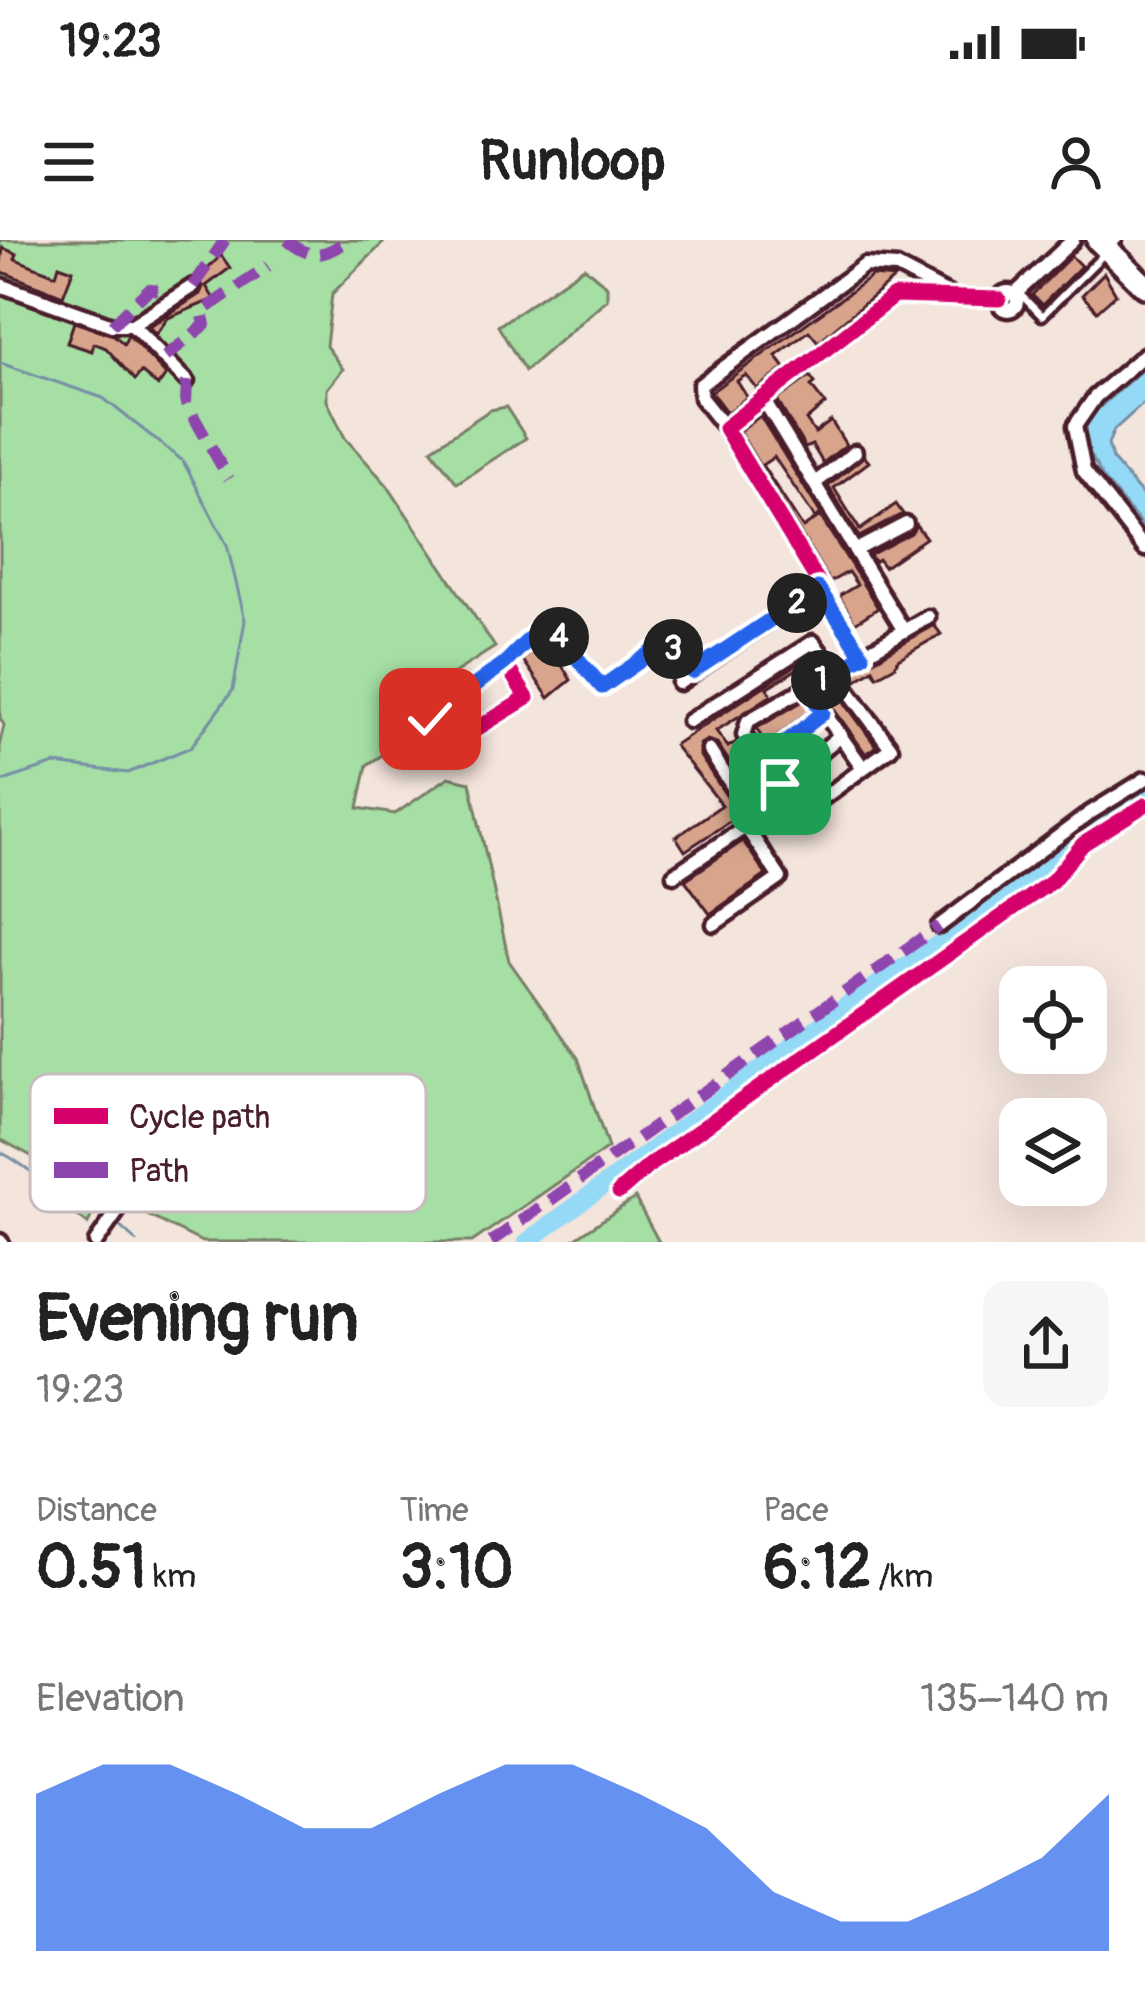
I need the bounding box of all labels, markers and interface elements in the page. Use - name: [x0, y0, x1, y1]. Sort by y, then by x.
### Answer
- text: 19:23: [60, 14, 162, 70]
- text: Runloop: [480, 128, 665, 196]
- icon: menu: [36, 129, 102, 195]
- icon: person: [1043, 129, 1109, 195]
- pin: 2: [767, 573, 827, 633]
- text: 2: [788, 582, 806, 623]
- pin: 4: [529, 607, 589, 667]
- text: 4: [549, 616, 569, 657]
- pin: 3: [643, 619, 703, 679]
- text: 3: [664, 628, 682, 669]
- pin: 1: [791, 650, 851, 710]
- text: 1: [815, 659, 827, 700]
- pin: [379, 668, 481, 770]
- icon: check: [397, 686, 463, 752]
- pin: [729, 733, 831, 835]
- icon: arrive: [747, 751, 813, 817]
- map controls: [999, 966, 1107, 1206]
- button: locate: [999, 966, 1107, 1074]
- legend: [30, 1074, 426, 1212]
- text: Cycle path: [129, 1097, 270, 1138]
- button: layers: [999, 1098, 1107, 1206]
- text: Path: [129, 1151, 189, 1192]
- text: Evening run: [36, 1278, 359, 1361]
- button: share: [983, 1281, 1109, 1407]
- text: 19:23: [36, 1365, 124, 1414]
- text: Distance: [36, 1490, 157, 1531]
- text: Time: [400, 1490, 469, 1531]
- text: Pace: [763, 1490, 829, 1531]
- text: 0.51: [36, 1531, 146, 1606]
- text: 3:10: [400, 1531, 514, 1606]
- text: 6:12: [763, 1531, 871, 1606]
- text: km: [146, 1556, 196, 1597]
- text: /km: [871, 1556, 933, 1597]
- text: Elevation: [36, 1674, 185, 1723]
- text: 135–140 m: [920, 1674, 1109, 1723]

